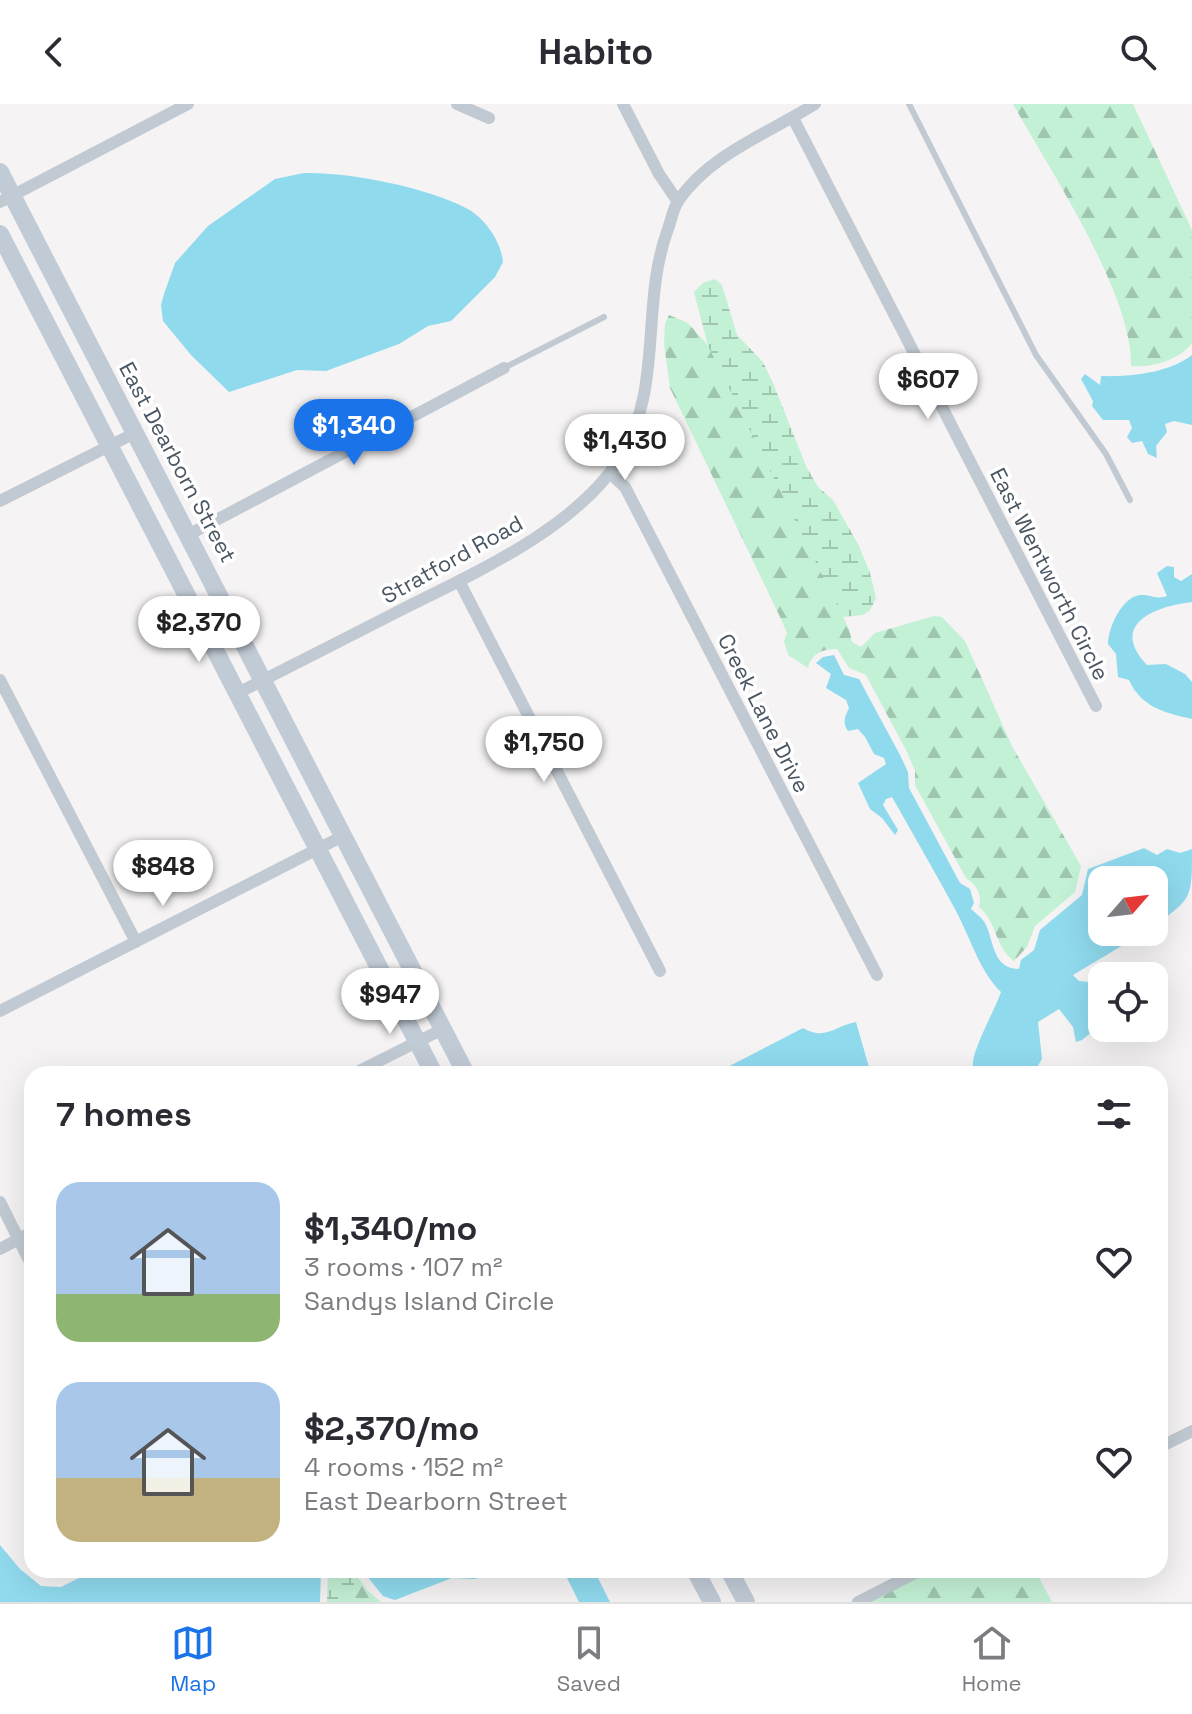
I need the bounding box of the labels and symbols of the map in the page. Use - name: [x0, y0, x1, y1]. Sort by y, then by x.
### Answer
- pin: $607: [881, 353, 975, 421]
- street label: East Dearborn Street: [113, 357, 243, 567]
- pin: $1,340: [289, 399, 419, 467]
- pin: $1,430: [560, 414, 690, 482]
- street label: East Wentworth Circle: [984, 463, 1116, 685]
- street label: Stratford Road: [376, 509, 528, 609]
- pin: $2,370: [134, 596, 264, 664]
- street label: Creek Lane Drive: [712, 629, 816, 797]
- pin: $1,750: [479, 716, 609, 784]
- pin: $848: [116, 840, 210, 908]
- north arrow: [1088, 866, 1168, 946]
- pin: $947: [343, 968, 437, 1036]

